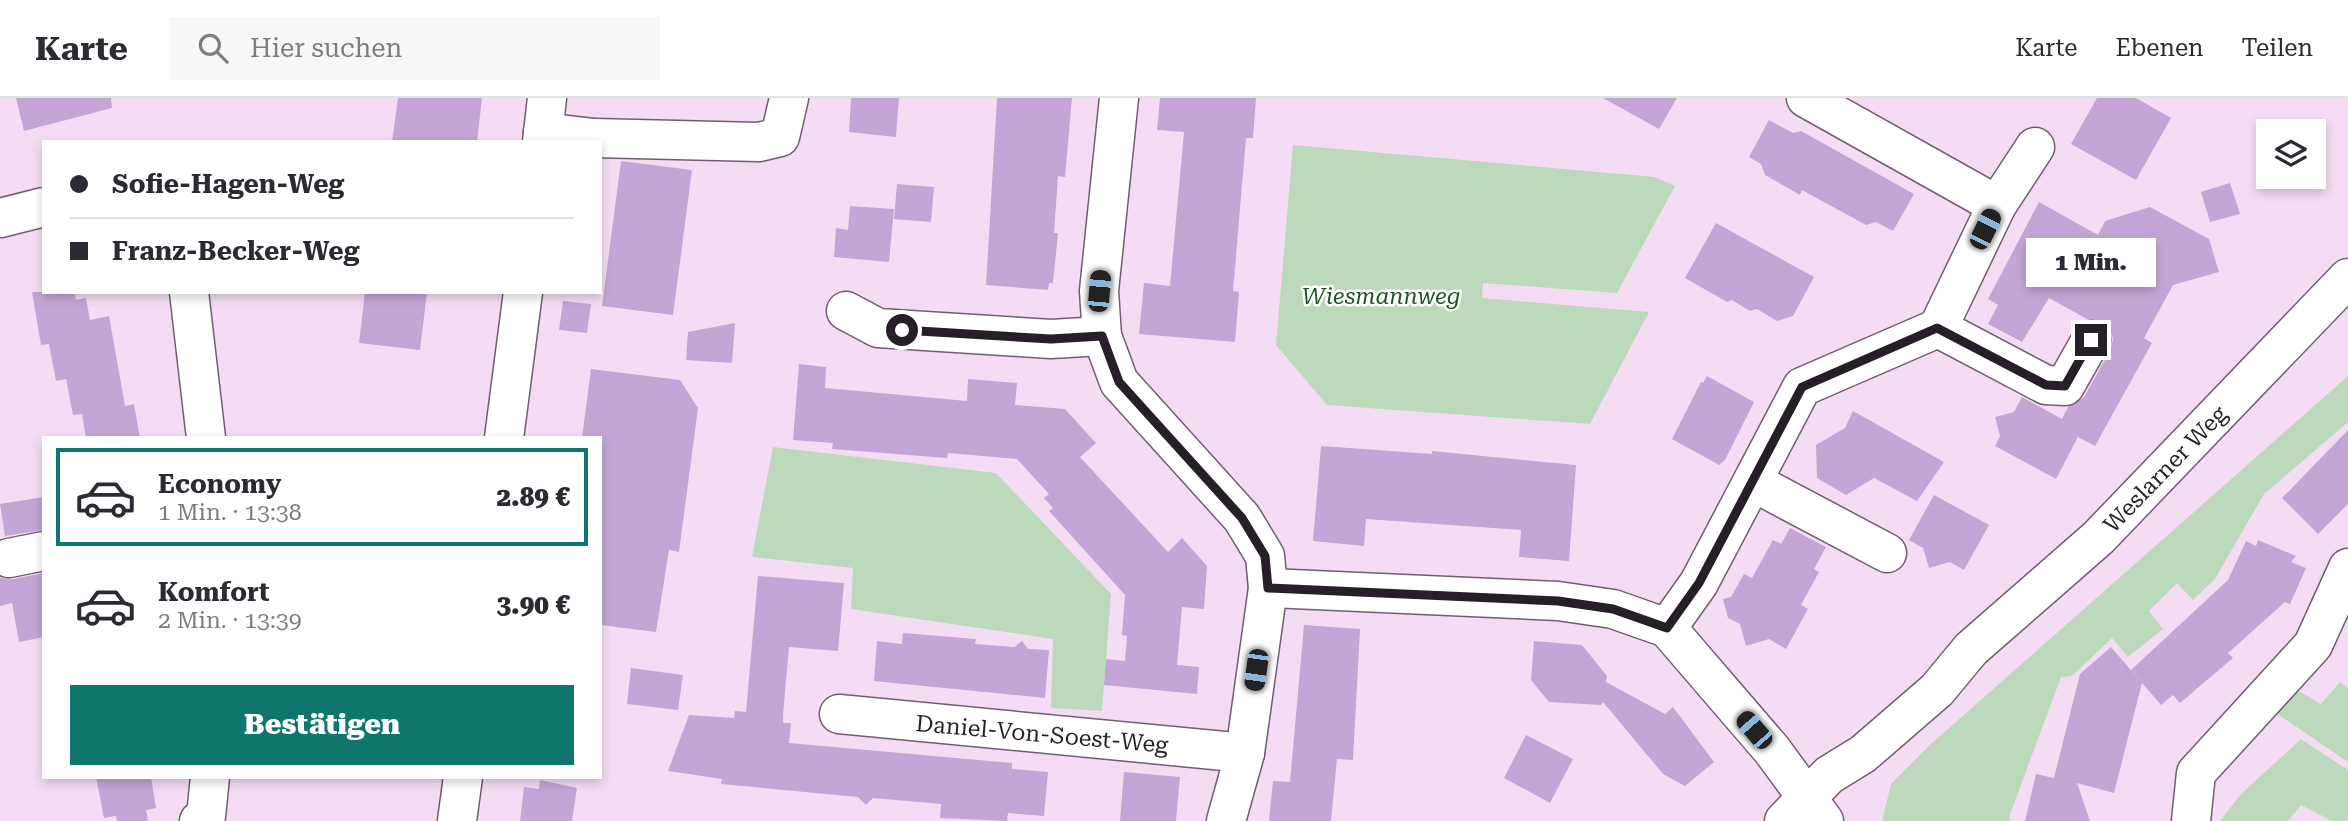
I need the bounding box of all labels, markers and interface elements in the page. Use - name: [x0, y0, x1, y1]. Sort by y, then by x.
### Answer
- search box: [170, 17, 660, 80]
- text: Karte: [35, 29, 128, 68]
- icon: search: [194, 29, 232, 67]
- text: Hier suchen: [250, 33, 402, 63]
- text: Karte: [2015, 34, 2077, 62]
- text: Ebenen: [2115, 34, 2204, 62]
- text: Teilen: [2242, 34, 2313, 62]
- map controls: [2256, 119, 2326, 189]
- button: layers: [2256, 119, 2326, 189]
- text: Sofie-Hagen-Weg: [112, 169, 344, 199]
- car: [1967, 206, 2004, 252]
- text: Franz-Becker-Weg: [112, 236, 359, 266]
- callout: 1 Min.: [2026, 238, 2156, 288]
- text: 1 Min.: [2055, 249, 2127, 276]
- car: [1087, 269, 1112, 313]
- park label: Wiesmannweg: [1302, 283, 1460, 310]
- route start: [886, 314, 918, 346]
- route end: [2075, 324, 2107, 356]
- street label: Weslarner Weg: [2098, 400, 2233, 538]
- icon: car: [74, 466, 137, 529]
- text: Economy: [158, 469, 281, 499]
- text: 2.89 €: [497, 482, 570, 512]
- text: 1 Min. · 13:38: [158, 499, 302, 526]
- icon: car: [74, 574, 137, 637]
- text: Komfort: [158, 577, 270, 607]
- text: 3.90 €: [497, 590, 570, 620]
- text: 2 Min. · 13:39: [158, 607, 302, 634]
- car: [1243, 648, 1270, 692]
- button: Bestätigen: [70, 685, 574, 765]
- car: [1733, 707, 1776, 753]
- street label: Daniel-Von-Soest-Weg: [915, 710, 1169, 759]

